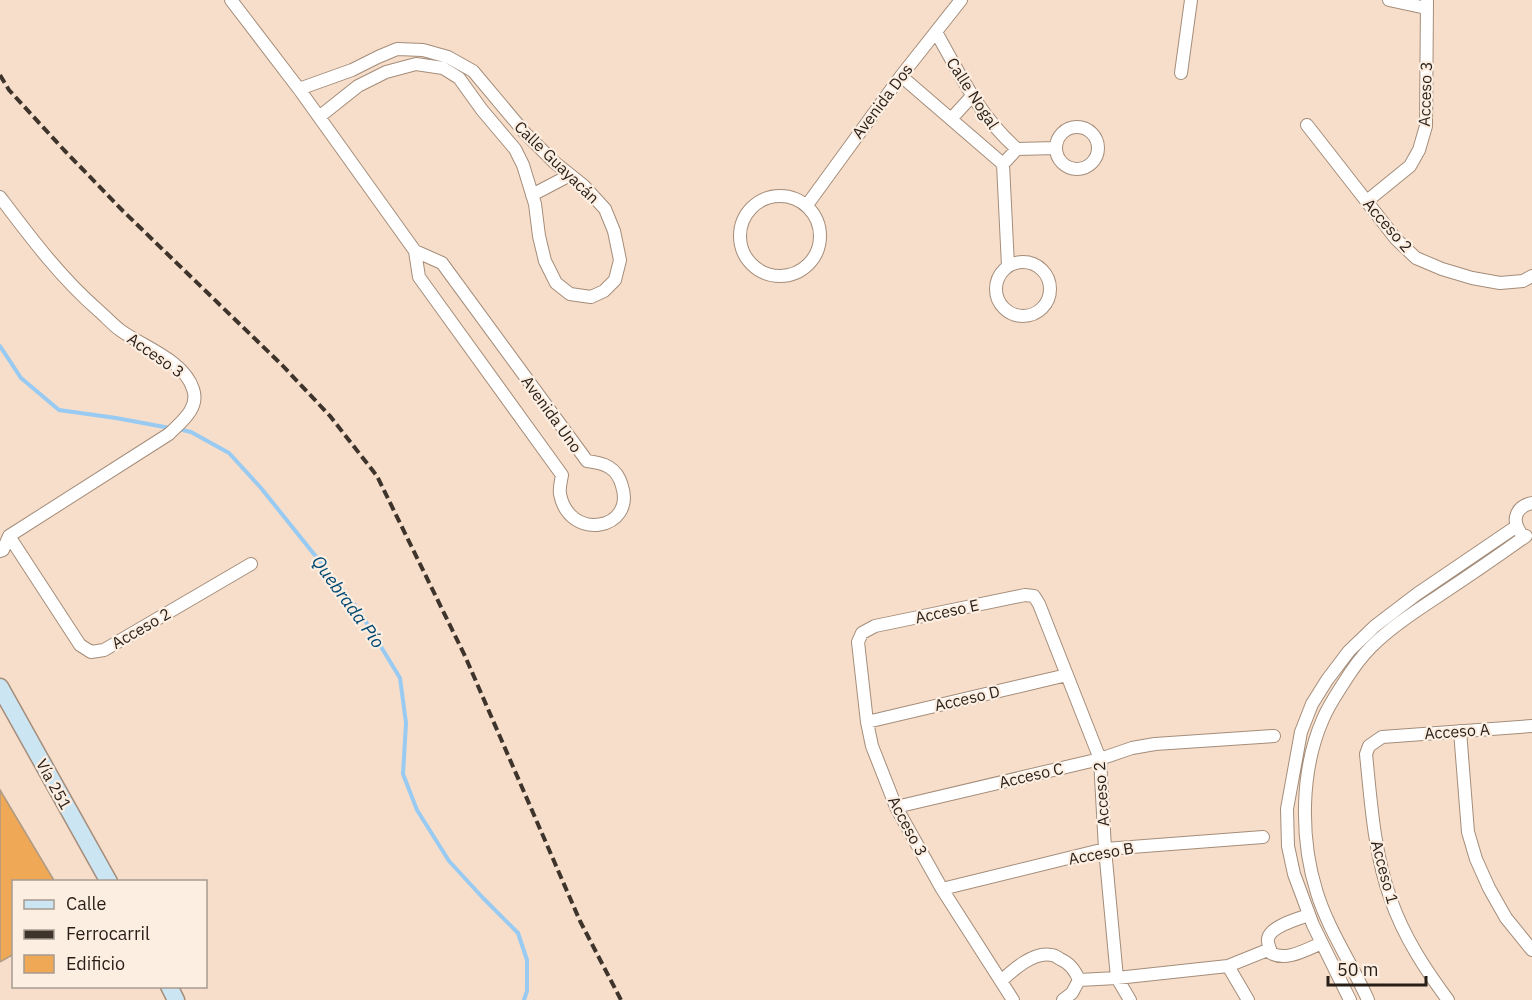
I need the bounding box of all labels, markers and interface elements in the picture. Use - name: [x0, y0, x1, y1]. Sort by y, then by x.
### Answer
- street label: Calle Nogal: [942, 53, 1004, 133]
- street label: Avenida Dos: [847, 60, 917, 142]
- street label: Acceso 3: [1414, 61, 1436, 127]
- street label: Calle Guayacán: [510, 116, 604, 208]
- street label: Acceso 2: [1359, 194, 1417, 256]
- street label: Acceso 3: [124, 328, 188, 382]
- street label: Avenida Uno: [517, 372, 587, 456]
- water label: Quebrada Pío: [307, 551, 390, 653]
- street label: Acceso E: [913, 594, 981, 628]
- street label: Acceso 2: [108, 603, 174, 653]
- street label: Acceso D: [932, 681, 1002, 715]
- street label: Acceso A: [1424, 719, 1490, 743]
- street label: Vía 251: [32, 755, 76, 813]
- street label: Acceso C: [997, 758, 1065, 792]
- street label: Acceso 2: [1089, 761, 1113, 827]
- street label: Acceso 3: [884, 793, 932, 859]
- street label: Acceso B: [1067, 837, 1135, 869]
- street label: Acceso 1: [1367, 838, 1403, 906]
- legend: [12, 880, 207, 988]
- text: Calle: [66, 892, 106, 915]
- text: Ferrocarril: [66, 922, 150, 945]
- scale bar: [1328, 949, 1426, 987]
- text: Edificio: [66, 952, 125, 975]
- text: 50 m: [1337, 958, 1379, 981]

